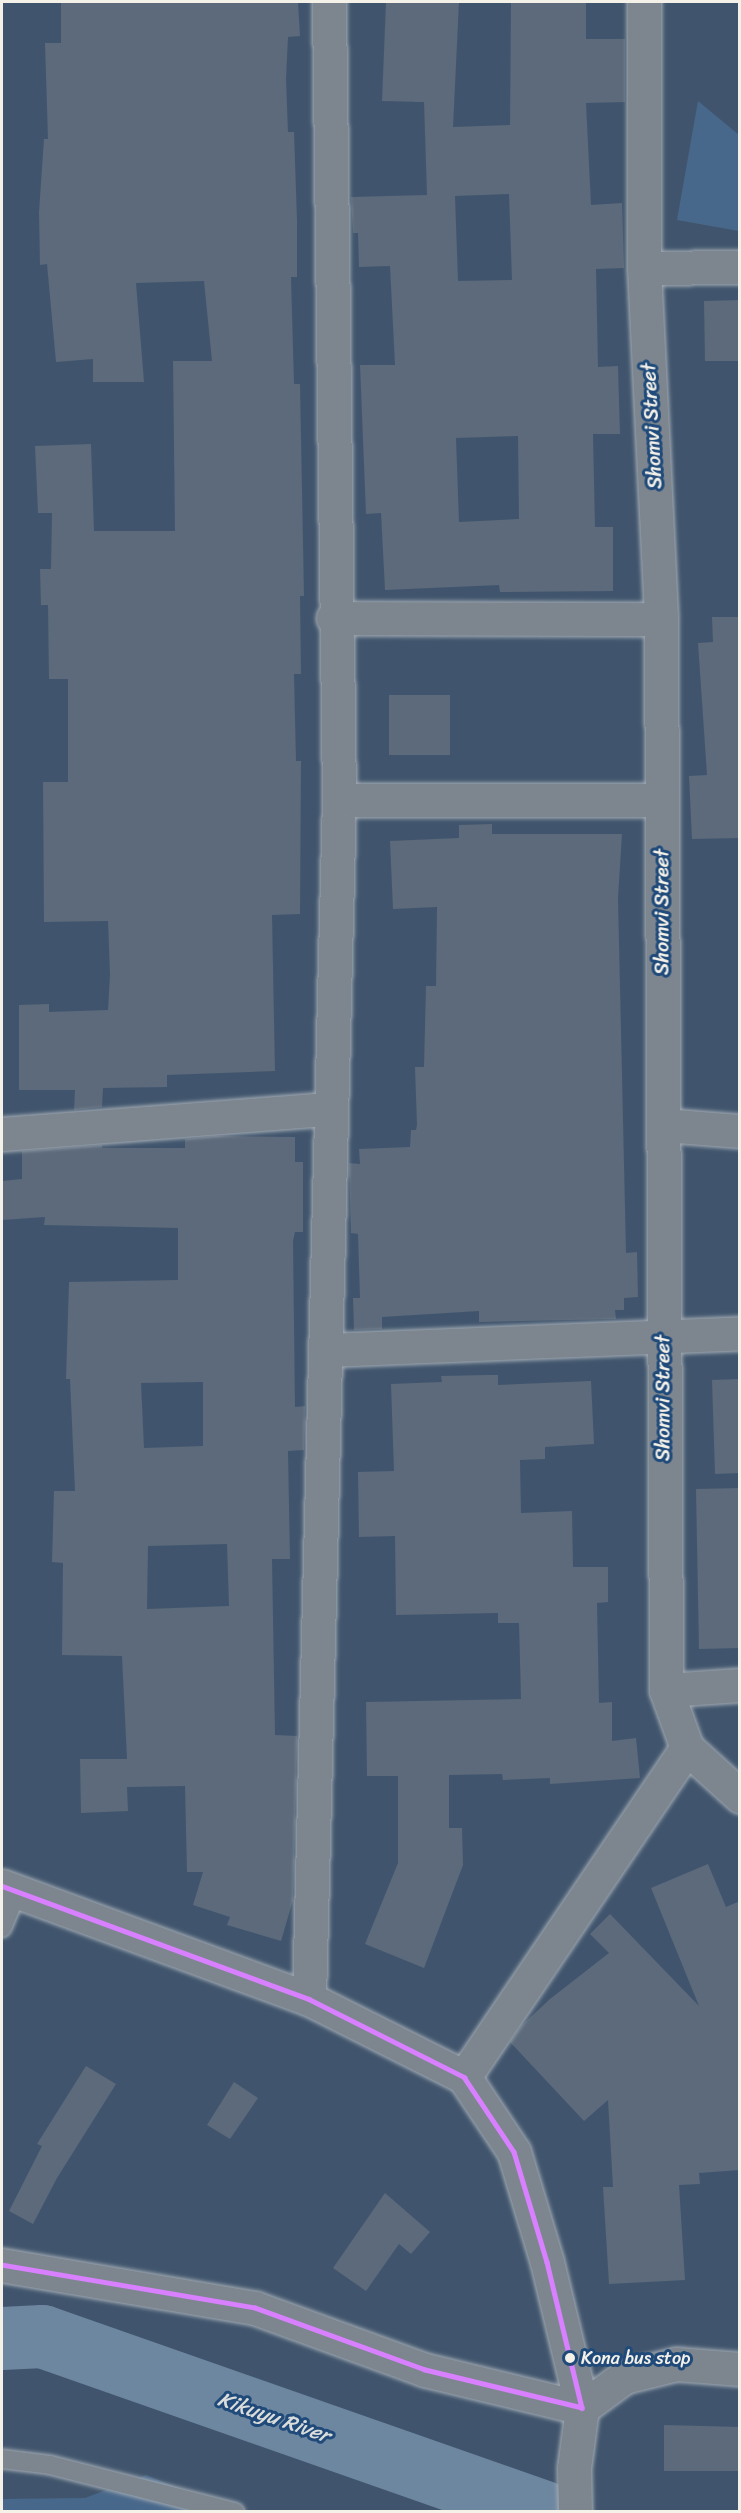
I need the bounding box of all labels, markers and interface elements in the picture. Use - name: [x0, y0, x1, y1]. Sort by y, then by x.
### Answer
- street label: Shomvi Street: [637, 362, 667, 490]
- street label: Shomvi Street: [650, 849, 674, 975]
- street label: Shomvi Street: [651, 1335, 675, 1461]
- place label: Kona bus stop: [581, 2347, 692, 2369]
- marker: Kona bus stop: [564, 2352, 576, 2364]
- water label: Kikuyu River: [215, 2386, 333, 2448]

